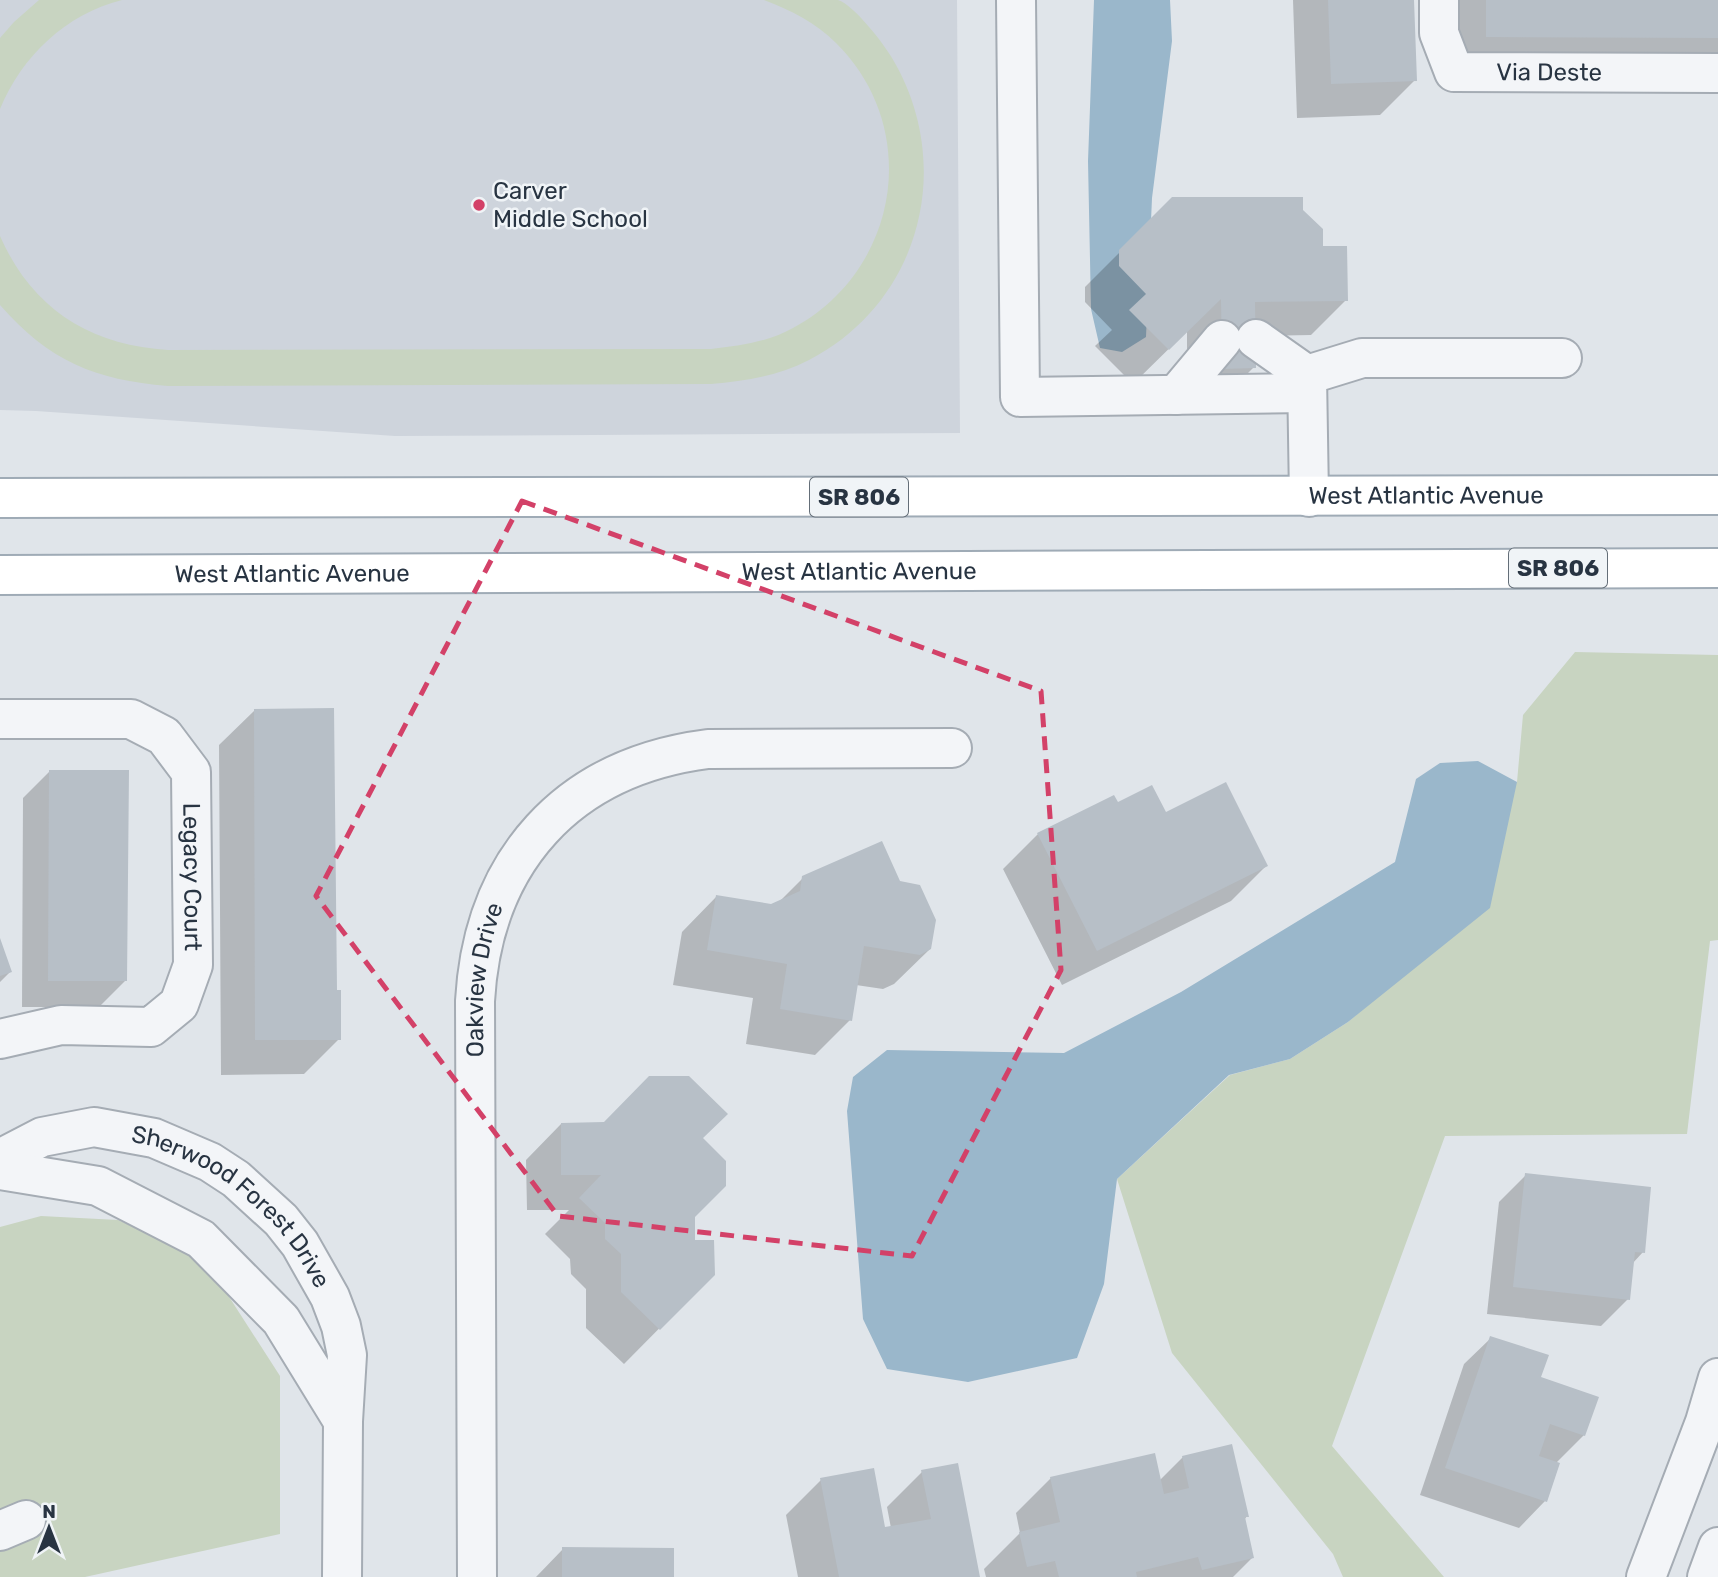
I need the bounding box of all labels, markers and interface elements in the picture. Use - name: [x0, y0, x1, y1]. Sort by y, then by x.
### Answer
- street label: Via Deste: [1496, 58, 1602, 87]
- place label: Carver Middle School: [493, 177, 648, 233]
- marker: Carver Middle School: [471, 197, 487, 213]
- road number: SR 806: [810, 477, 908, 516]
- street label: West Atlantic Avenue: [1308, 481, 1544, 510]
- road number: SR 806: [1509, 548, 1607, 588]
- street label: West Atlantic Avenue: [741, 557, 977, 586]
- street label: West Atlantic Avenue: [174, 559, 410, 588]
- street label: Legacy Court: [177, 803, 207, 951]
- street label: Oakview Drive: [461, 898, 509, 1057]
- street label: Sherwood Forest Drive: [129, 1120, 336, 1293]
- north arrow: [14, 1493, 84, 1563]
- text: N: [42, 1500, 56, 1523]

